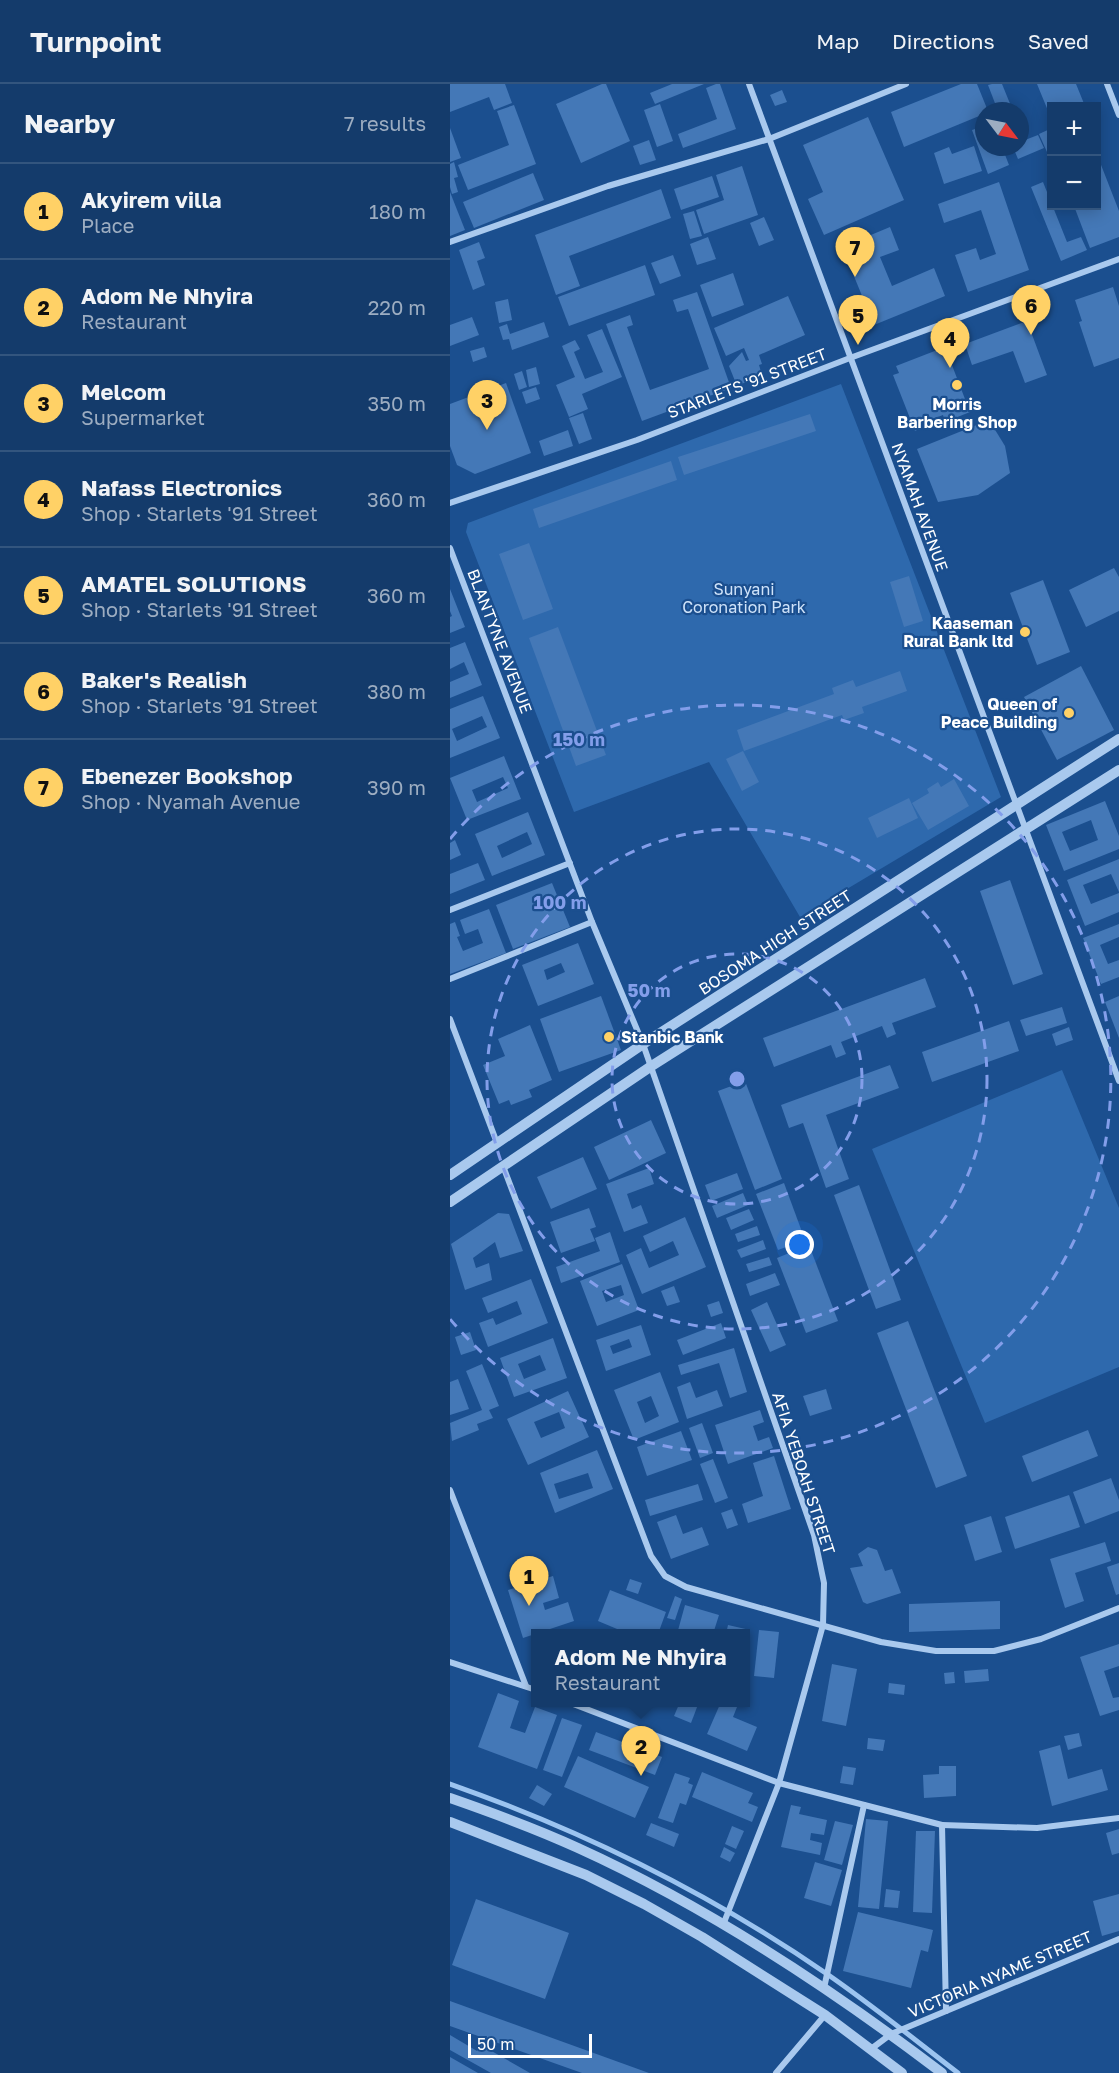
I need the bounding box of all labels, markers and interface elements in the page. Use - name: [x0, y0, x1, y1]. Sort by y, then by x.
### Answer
- text: Turnpoint: [30, 25, 161, 58]
- text: Map: [816, 28, 859, 54]
- text: Directions: [892, 28, 995, 54]
- text: Saved: [1028, 28, 1089, 54]
- north arrow: [975, 102, 1029, 156]
- map controls: [1047, 102, 1101, 210]
- button: +: [1047, 102, 1101, 156]
- text: Nearby: [24, 108, 115, 139]
- text: 7 results: [344, 111, 426, 135]
- button: −: [1047, 156, 1101, 210]
- text: Akyirem villa: [81, 186, 222, 213]
- text: 1: [38, 199, 49, 223]
- text: 180 m: [369, 199, 426, 223]
- text: Place: [81, 213, 134, 237]
- pin: 7: [836, 228, 874, 277]
- text: Adom Ne Nhyira: [81, 282, 253, 309]
- pin: 6: [1012, 286, 1050, 335]
- text: 2: [37, 295, 50, 319]
- text: 220 m: [368, 295, 426, 319]
- pin: 5: [838, 296, 878, 345]
- text: Restaurant: [81, 309, 187, 333]
- pin: 4: [930, 318, 970, 368]
- street label: STARLETS '91 STREET: [665, 343, 829, 423]
- text: Melcom: [81, 378, 166, 405]
- marker: Morris Barbering Shop: [950, 378, 964, 392]
- pin: 3: [468, 380, 507, 430]
- text: 3: [37, 391, 50, 415]
- text: 350 m: [368, 391, 426, 415]
- place label: Morris Barbering Shop: [897, 394, 1017, 432]
- text: Supermarket: [81, 405, 205, 429]
- street label: NYAMAH AVENUE: [887, 440, 953, 574]
- text: Nafass Electronics: [81, 474, 282, 501]
- text: 4: [37, 487, 50, 511]
- text: 360 m: [367, 487, 426, 511]
- text: Shop · Starlets '91 Street: [81, 501, 318, 525]
- street label: BLANTYNE AVENUE: [463, 566, 537, 716]
- text: AMATEL SOLUTIONS: [81, 570, 307, 597]
- park label: Sunyani Coronation Park: [682, 579, 806, 617]
- text: 5: [37, 583, 50, 607]
- text: 360 m: [367, 583, 426, 607]
- text: Shop · Starlets '91 Street: [81, 597, 318, 621]
- place label: Kaaseman Rural Bank ltd: [903, 613, 1013, 651]
- marker: Kaaseman Rural Bank ltd: [1018, 625, 1032, 639]
- text: Baker's Realish: [81, 666, 247, 693]
- text: 6: [37, 679, 50, 703]
- text: 380 m: [367, 679, 426, 703]
- text: Shop · Starlets '91 Street: [81, 693, 318, 717]
- place label: Queen of Peace Building: [941, 694, 1057, 732]
- marker: Queen of Peace Building: [1062, 706, 1076, 720]
- text: 150 m: [553, 728, 605, 750]
- text: Ebenezer Bookshop: [81, 762, 293, 789]
- text: 7: [38, 775, 49, 799]
- text: 390 m: [367, 775, 426, 799]
- text: Shop · Nyamah Avenue: [81, 789, 300, 813]
- street label: BOSOMA HIGH STREET: [695, 885, 855, 999]
- text: 100 m: [534, 891, 586, 913]
- text: 50 m: [628, 979, 670, 1001]
- place label: Stanbic Bank: [621, 1027, 725, 1047]
- marker: Stanbic Bank: [602, 1030, 616, 1044]
- centre of rings: [727, 1069, 747, 1089]
- your location: [785, 1230, 814, 1259]
- street label: AFIA YEBOAH STREET: [768, 1389, 840, 1557]
- pin: 1: [510, 1556, 548, 1606]
- popup: [531, 1629, 750, 1707]
- text: Adom Ne Nhyira: [554, 1643, 727, 1670]
- text: Restaurant: [554, 1670, 660, 1694]
- pin: 2: [622, 1726, 660, 1776]
- street label: VICTORIA NYAME STREET: [905, 1926, 1095, 2022]
- scale bar: [468, 2031, 592, 2058]
- text: 50 m: [477, 2034, 514, 2054]

